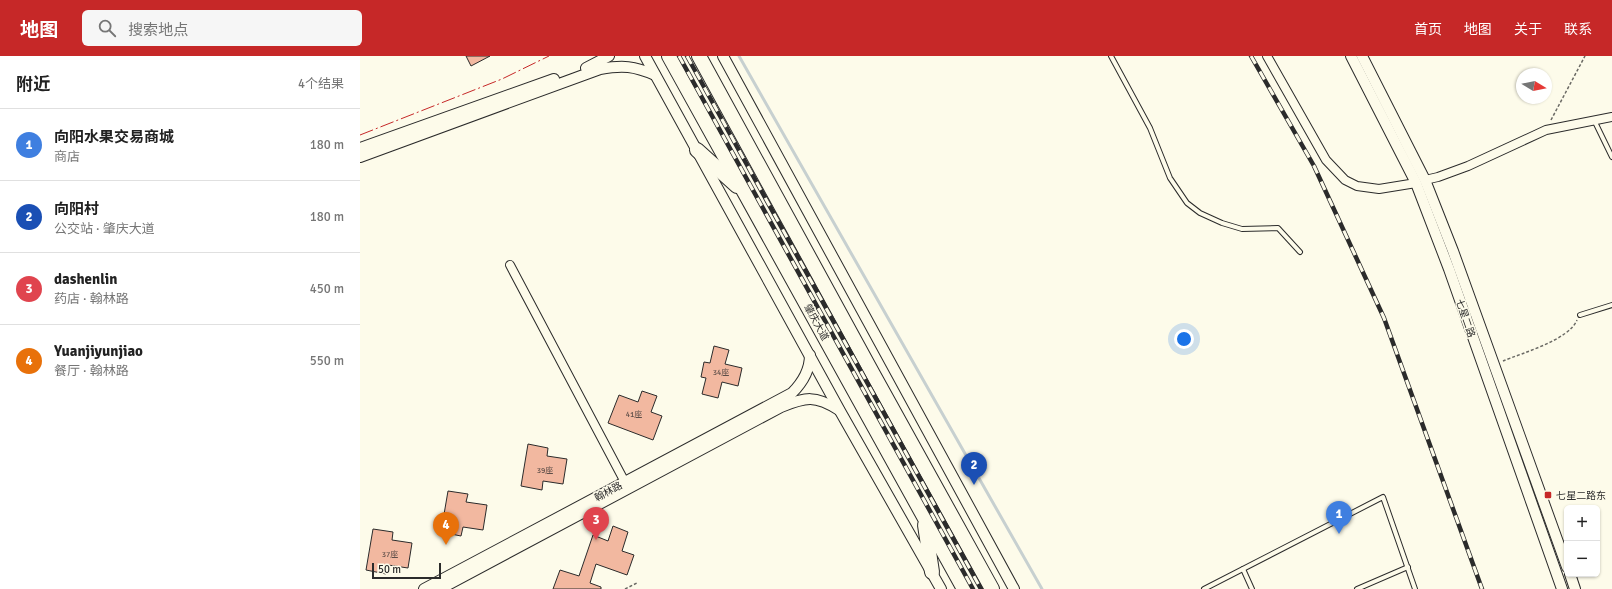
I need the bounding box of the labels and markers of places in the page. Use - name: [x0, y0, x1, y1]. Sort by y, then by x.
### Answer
- pin: 2: [961, 452, 987, 485]
- marker: 七星二路东: [1543, 490, 1553, 500]
- place label: 七星二路东: [1556, 490, 1606, 502]
- pin: 1: [1326, 501, 1352, 534]
- pin: 3: [583, 507, 609, 540]
- pin: 4: [433, 512, 459, 545]

